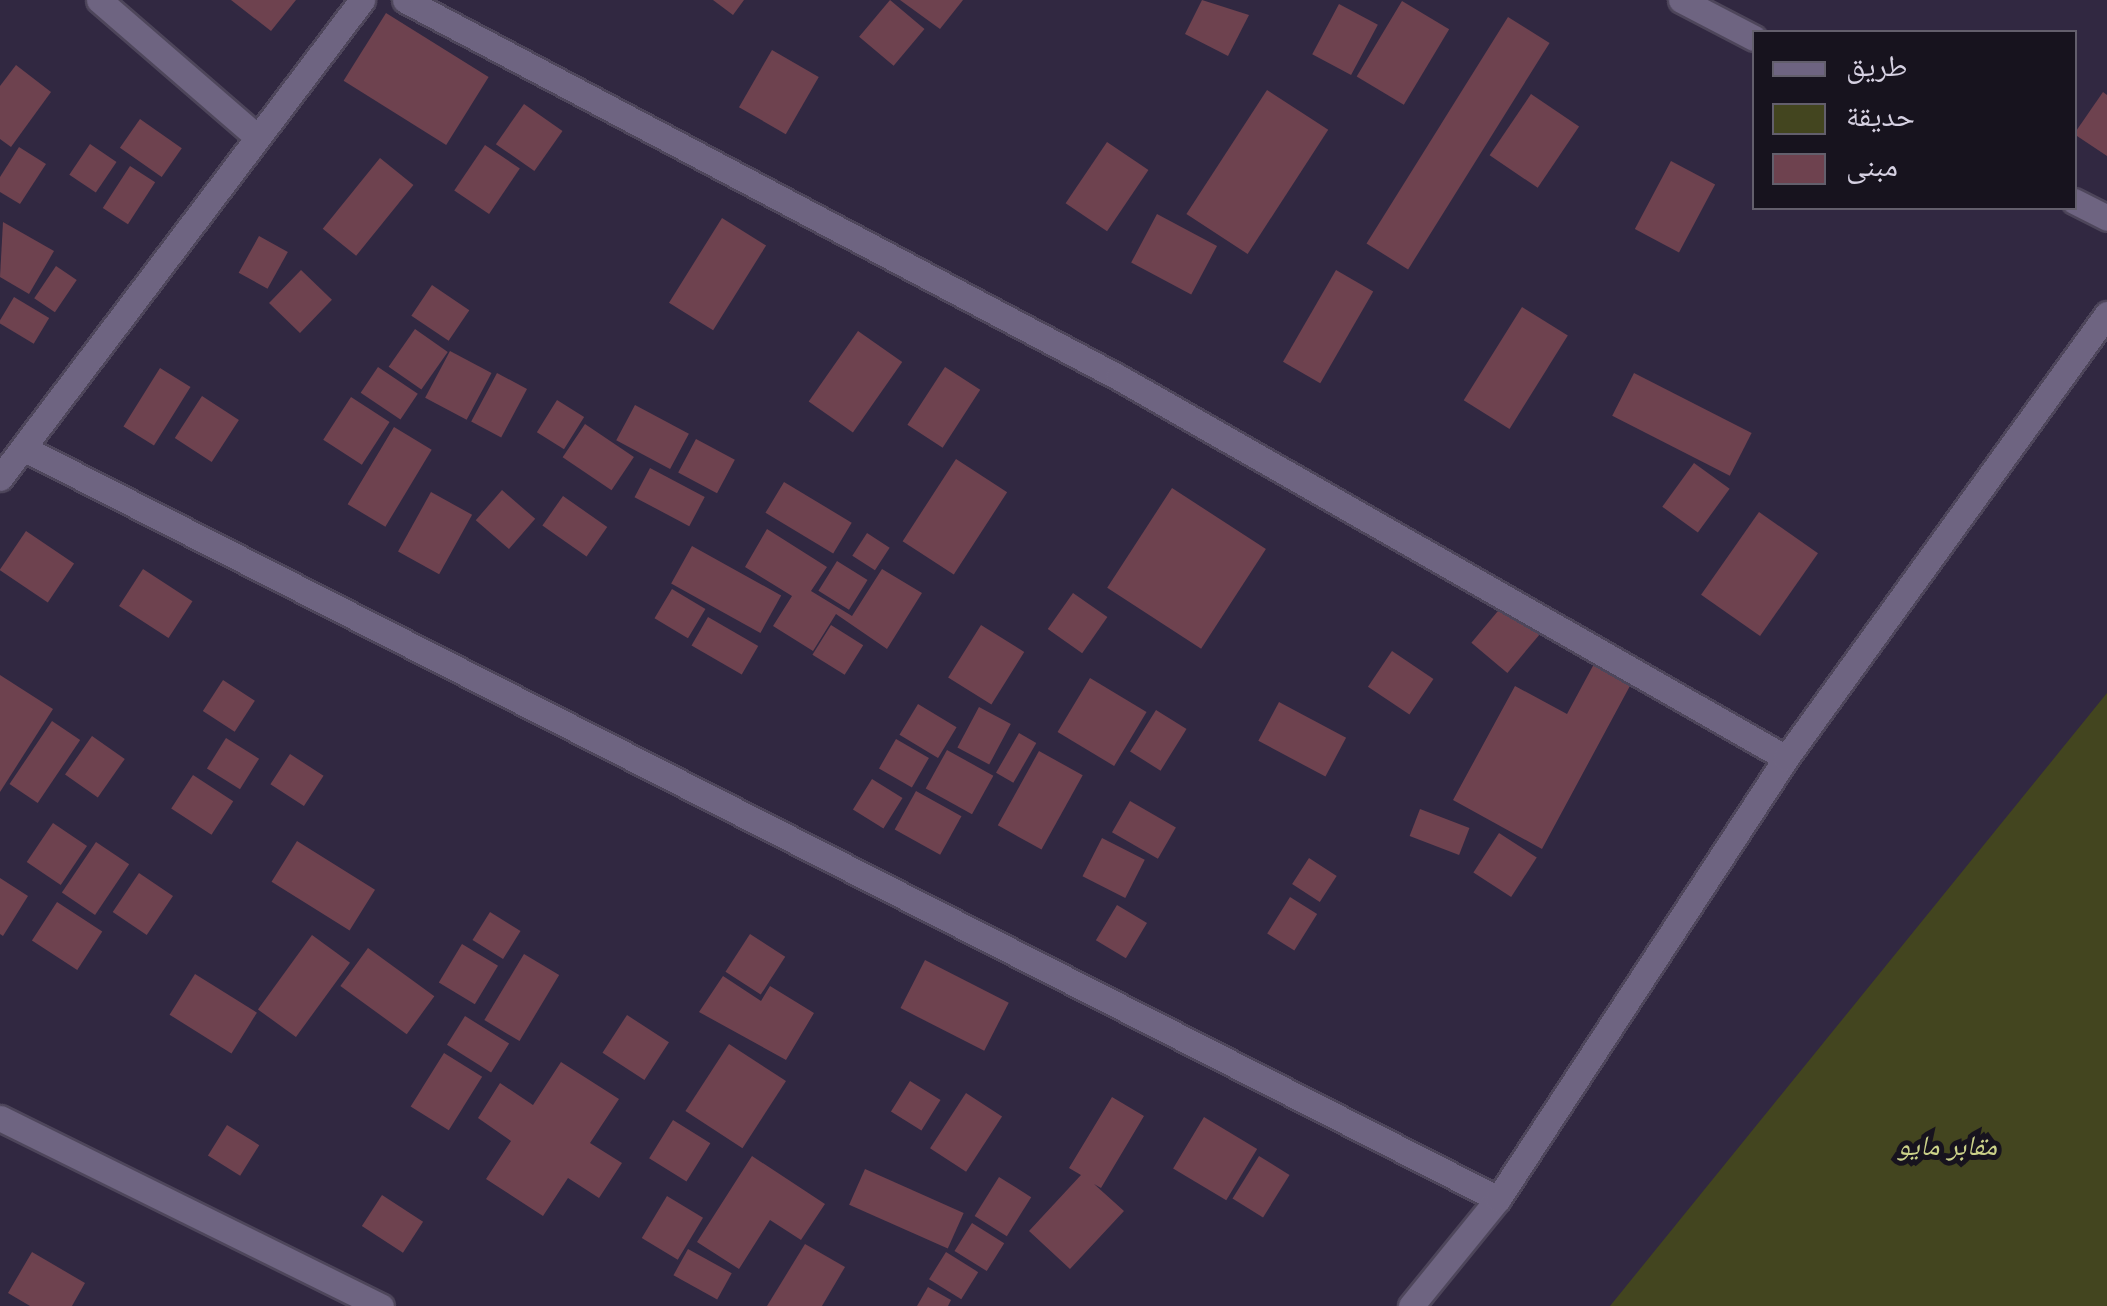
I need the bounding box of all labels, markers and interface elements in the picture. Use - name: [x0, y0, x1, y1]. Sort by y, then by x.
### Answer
- legend: [1752, 30, 2077, 210]
- text: طريق: [1846, 47, 1907, 84]
- text: حديقة: [1846, 97, 1915, 134]
- text: مبنى: [1846, 147, 1898, 184]
- park label: مقابر مايو: [1897, 1129, 1997, 1163]

